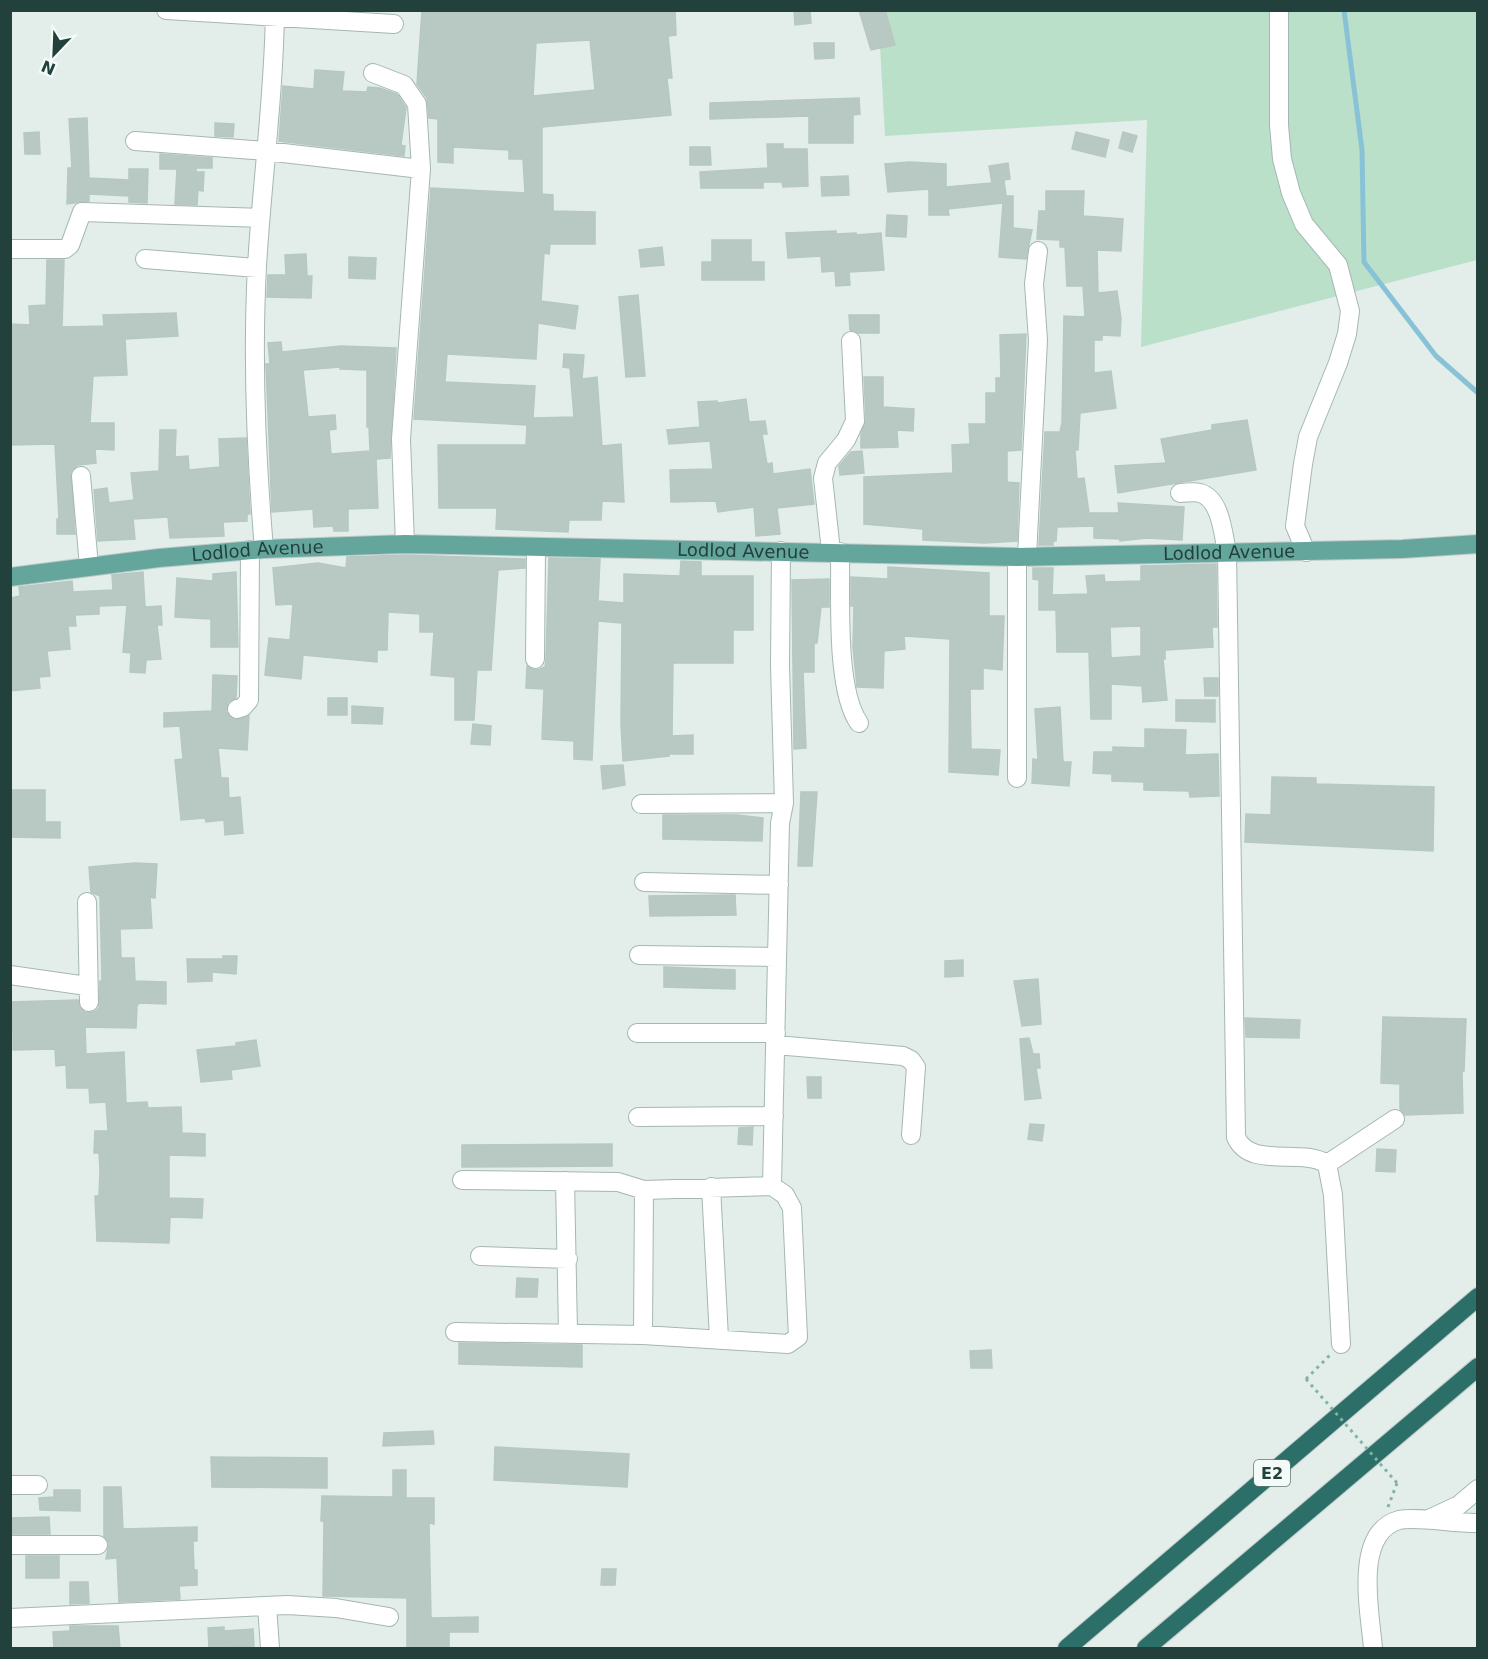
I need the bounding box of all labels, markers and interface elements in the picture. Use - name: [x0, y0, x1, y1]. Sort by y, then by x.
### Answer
- north arrow: [24, 24, 84, 84]
- text: N: [38, 56, 58, 79]
- street label: Lodlod Avenue: [191, 536, 324, 565]
- street label: Lodlod Avenue: [677, 539, 810, 563]
- street label: Lodlod Avenue: [1163, 540, 1295, 564]
- road number: E2: [1254, 1460, 1290, 1486]

